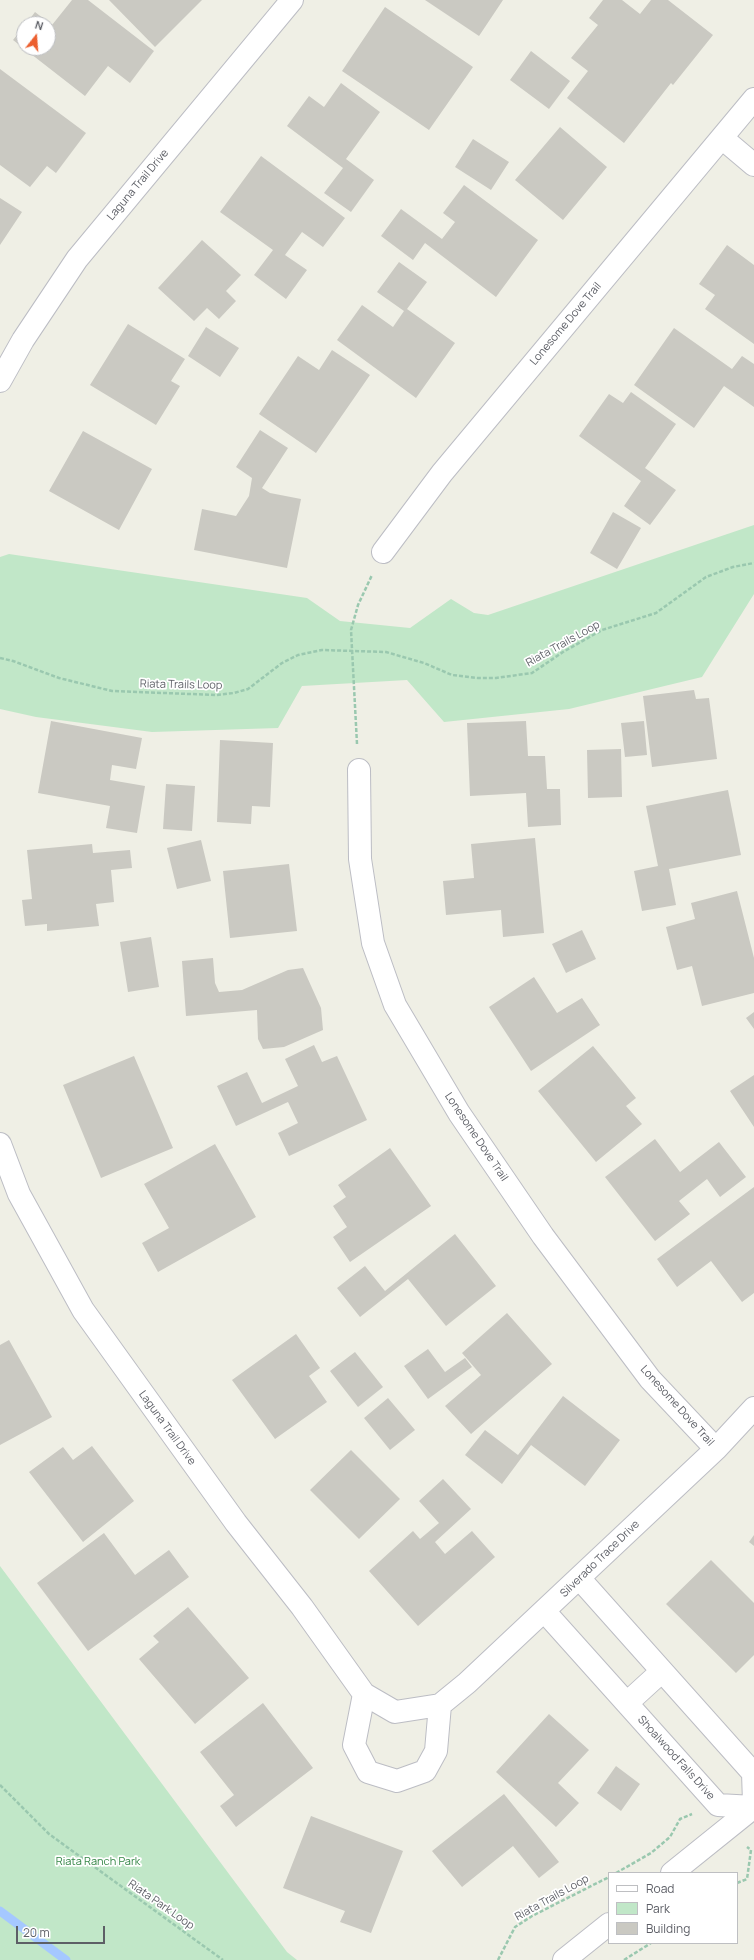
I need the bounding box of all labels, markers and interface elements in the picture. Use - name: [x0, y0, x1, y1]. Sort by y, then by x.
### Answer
- north arrow: [16, 16, 56, 56]
- text: N: [33, 17, 45, 33]
- street label: Laguna Trail Drive: [104, 147, 172, 223]
- street label: Lonesome Dove Trail: [528, 280, 604, 368]
- street label: Riata Trails Loop: [524, 618, 602, 670]
- street label: Riata Trails Loop: [140, 678, 222, 692]
- street label: Lonesome Dove Trail: [441, 1090, 511, 1184]
- street label: Lonesome Dove Trail: [637, 1363, 717, 1449]
- street label: Laguna Trail Drive: [136, 1388, 198, 1468]
- street label: Silverado Trace Drive: [558, 1518, 642, 1600]
- street label: Shoalwood Falls Drive: [635, 1713, 717, 1803]
- park label: Riata Ranch Park: [56, 1855, 140, 1869]
- street label: Riata Trails Loop: [513, 1872, 591, 1924]
- legend: [608, 1872, 738, 1944]
- street label: Riata Park Loop: [125, 1877, 197, 1933]
- text: Road: [646, 1880, 674, 1897]
- text: Park: [646, 1900, 670, 1917]
- scale bar: [18, 1918, 107, 1944]
- text: Building: [646, 1920, 690, 1937]
- text: 20 m: [23, 1924, 50, 1941]

